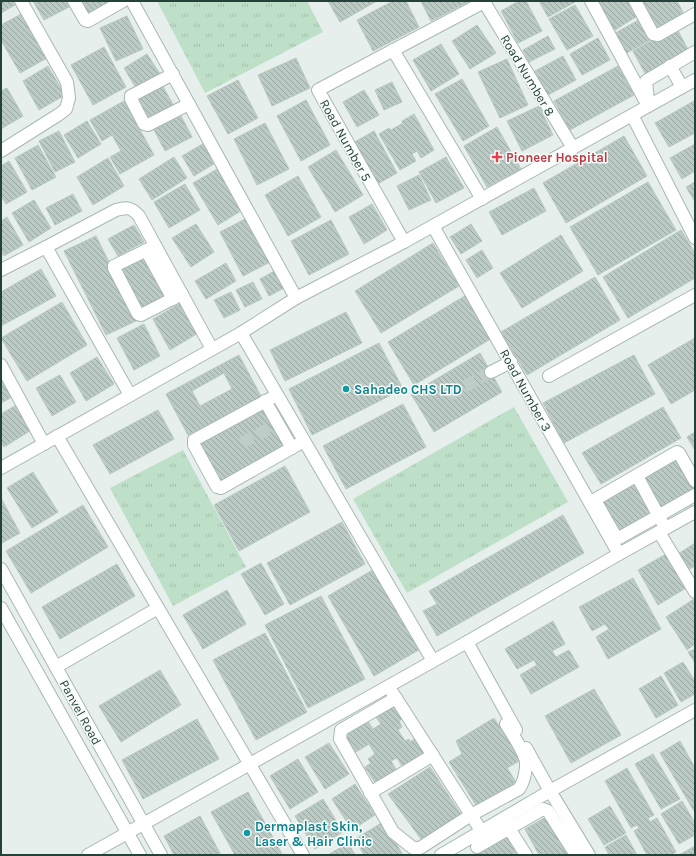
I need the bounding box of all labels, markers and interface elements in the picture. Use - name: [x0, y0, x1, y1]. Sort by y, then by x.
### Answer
- street label: Road Number 8: [497, 32, 558, 119]
- street label: Road Number 5: [317, 97, 374, 184]
- place label: Pioneer Hospital: [506, 150, 608, 165]
- marker: Pioneer Hospital: [491, 151, 503, 163]
- street label: Road Number 3: [497, 346, 554, 434]
- place label: Sahadeo CHS LTD: [354, 382, 462, 397]
- marker: Sahadeo CHS LTD: [341, 384, 351, 394]
- street label: Panvel Road: [57, 677, 105, 747]
- place label: Dermaplast Skin, Laser & Hair Clinic: [255, 819, 372, 849]
- marker: Dermaplast Skin, Laser & Hair Clinic: [242, 828, 252, 838]

